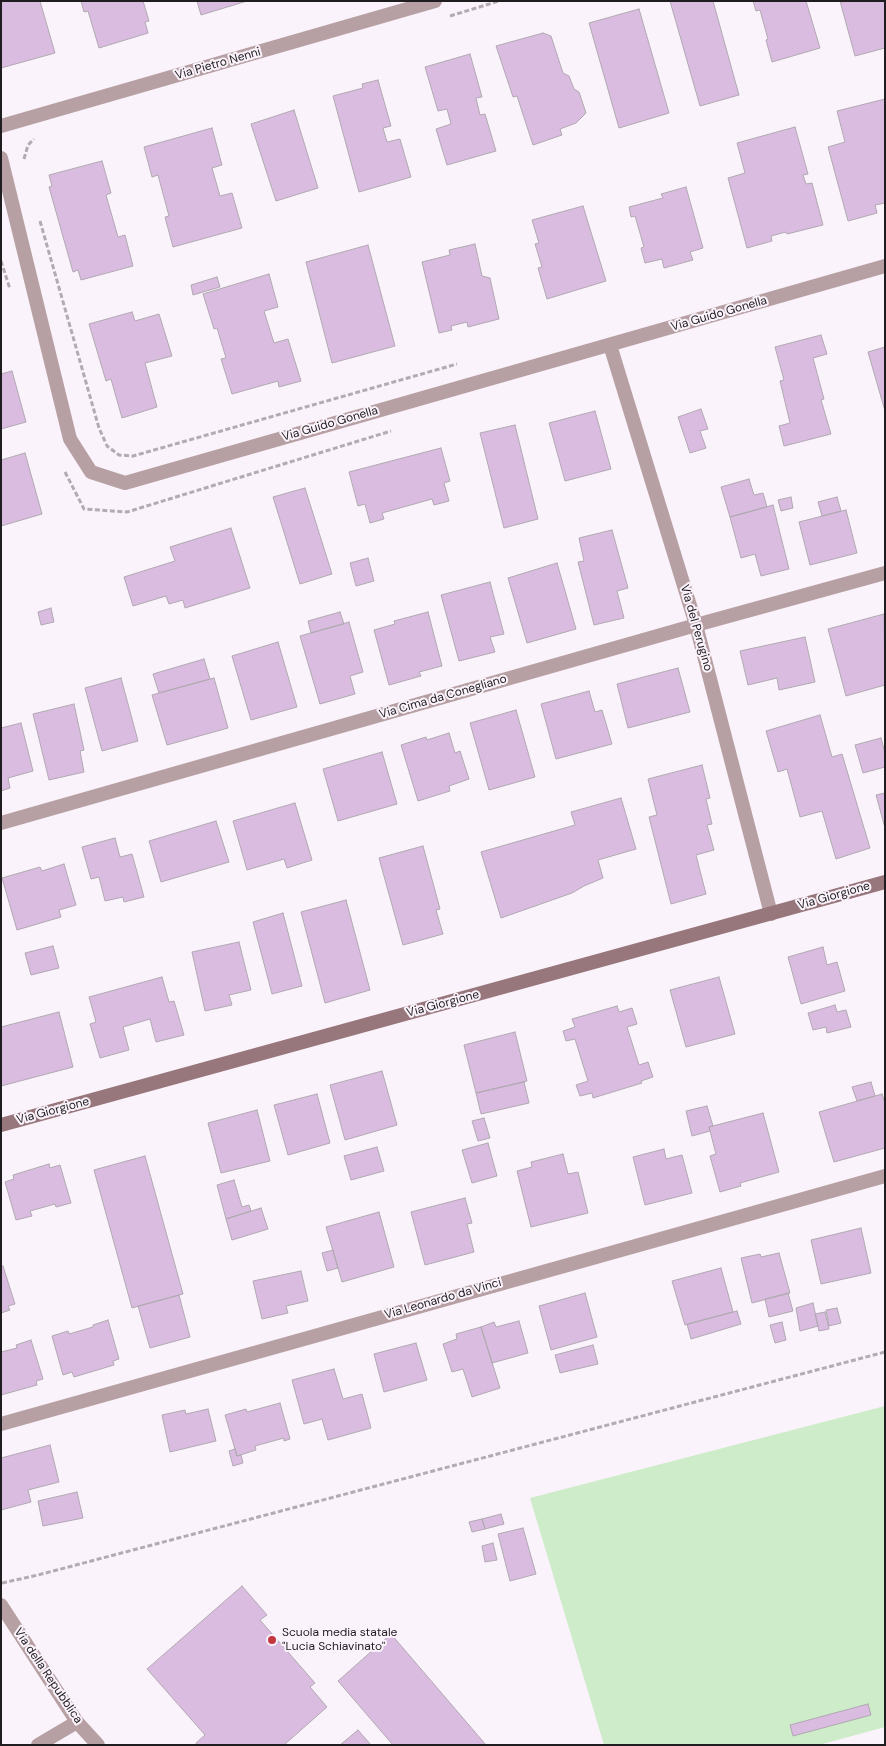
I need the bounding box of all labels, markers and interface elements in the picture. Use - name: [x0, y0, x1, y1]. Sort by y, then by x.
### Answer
- street label: Via Pietro Nenni: [174, 45, 262, 83]
- street label: Via Guido Gonella: [669, 293, 769, 335]
- street label: Via Guido Gonella: [280, 403, 380, 445]
- street label: Via del Perugino: [677, 583, 715, 673]
- street label: Via Cima da Conegliano: [378, 672, 508, 722]
- street label: Via Giorgione: [796, 879, 872, 913]
- street label: Via Giorgione: [405, 987, 481, 1021]
- street label: Via Giorgione: [15, 1094, 91, 1128]
- street label: Via Leonardo da Vinci: [383, 1275, 503, 1323]
- street label: Via della Repubblica: [11, 1626, 85, 1726]
- place label: Scuola media statale "Lucia Schiavinato": [282, 1626, 397, 1654]
- marker: Scuola media statale "Lucia Schiavinato": [266, 1634, 278, 1646]

